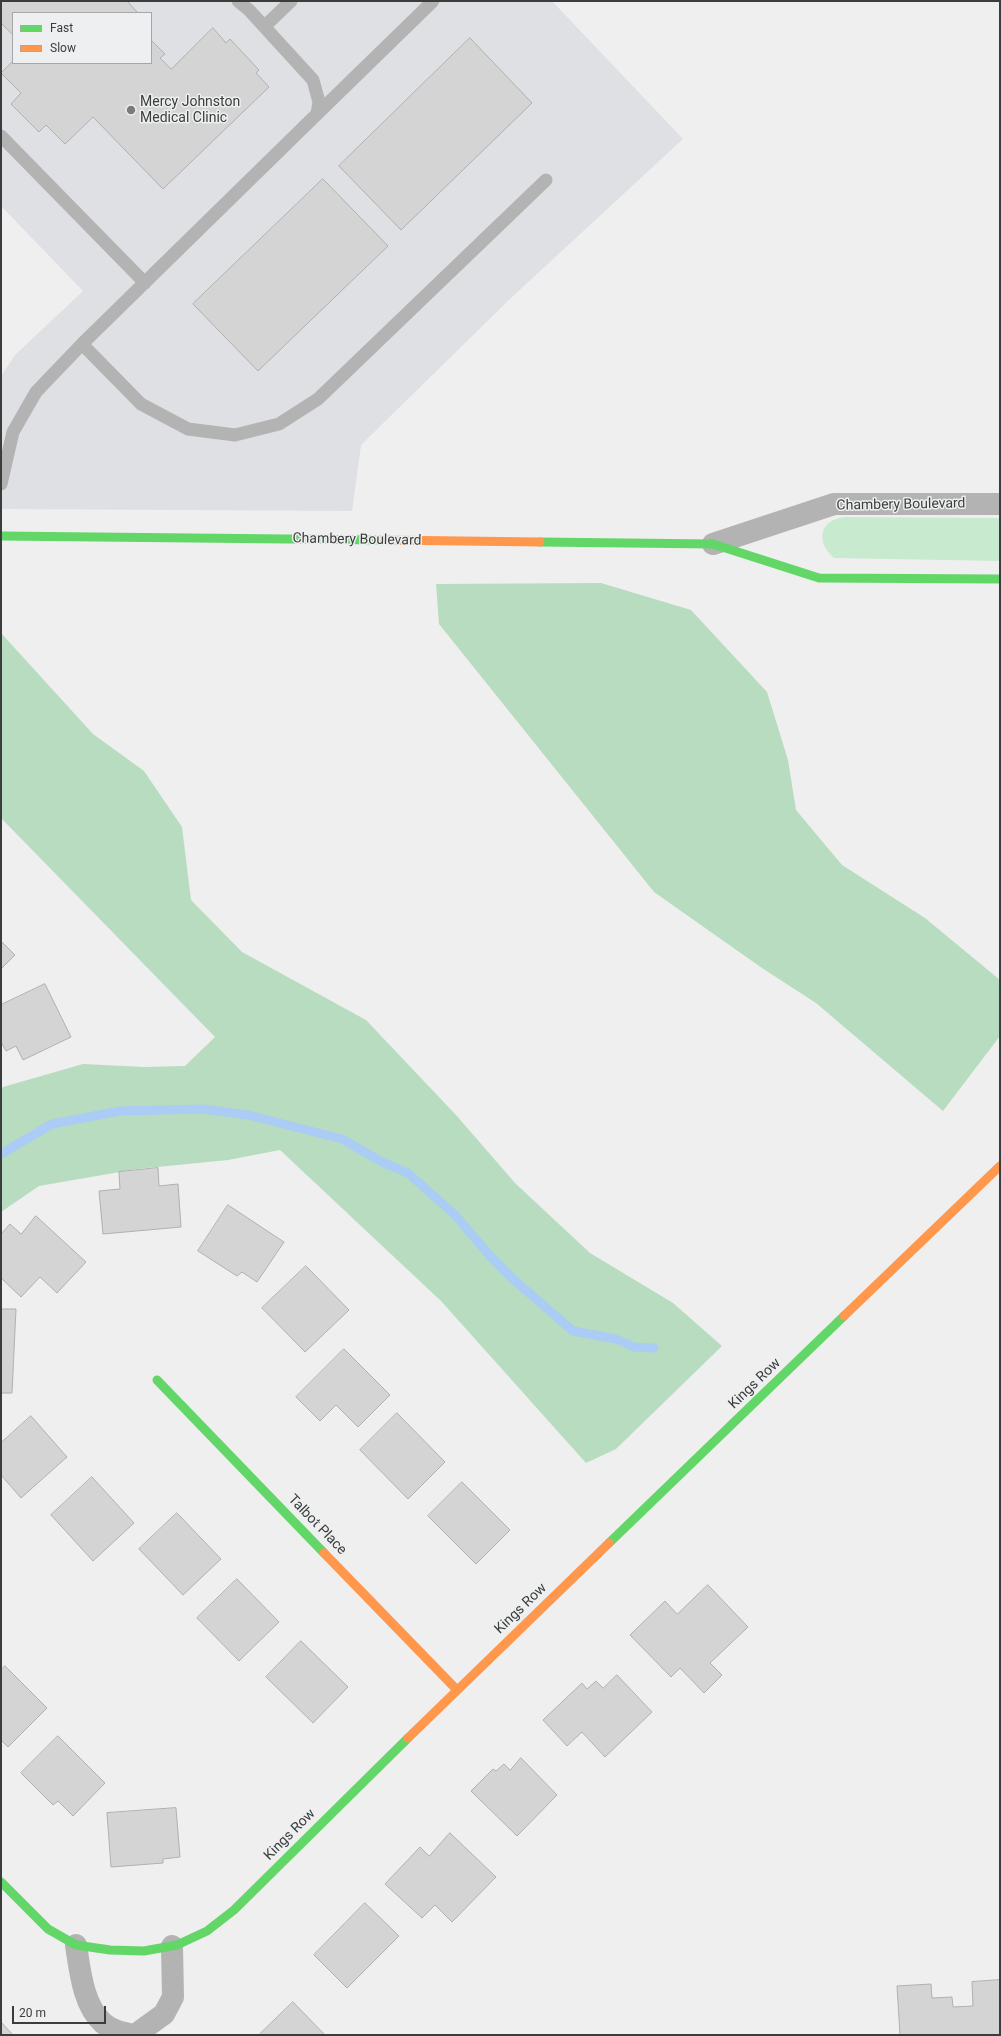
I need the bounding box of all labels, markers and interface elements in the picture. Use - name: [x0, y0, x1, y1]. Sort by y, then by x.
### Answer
- legend: [12, 12, 152, 64]
- text: Fast: [50, 21, 73, 35]
- text: Slow: [50, 41, 76, 55]
- place label: Mercy Johnston Medical Clinic: [140, 94, 240, 126]
- marker: Mercy Johnston Medical Clinic: [125, 104, 137, 116]
- street label: Chambery Boulevard: [836, 495, 966, 515]
- street label: Chambery Boulevard: [292, 530, 422, 550]
- street label: Kings Row: [726, 1355, 784, 1413]
- street label: Talbot Place: [284, 1491, 350, 1559]
- street label: Kings Row: [492, 1580, 550, 1638]
- street label: Kings Row: [261, 1806, 319, 1864]
- scale bar: [14, 1998, 108, 2024]
- text: 20 m: [19, 2006, 46, 2020]

